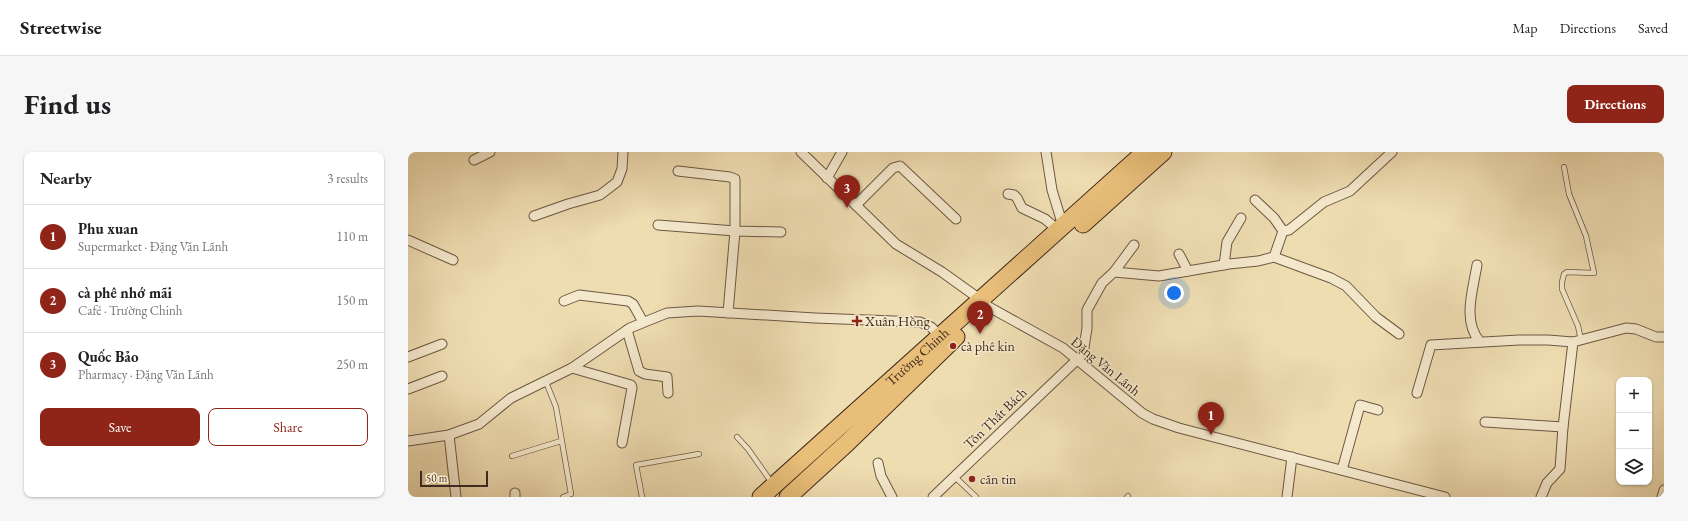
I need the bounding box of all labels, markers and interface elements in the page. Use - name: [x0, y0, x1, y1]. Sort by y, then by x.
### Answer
- text: Streetwise: [20, 15, 102, 40]
- text: Map: [1512, 19, 1538, 37]
- text: Directions: [1560, 19, 1616, 37]
- text: Saved: [1638, 19, 1668, 37]
- button: Directions: [1567, 85, 1664, 123]
- text: Find us: [24, 86, 111, 122]
- text: Nearby: [40, 167, 92, 189]
- text: 3 results: [327, 170, 368, 187]
- pin: 3: [834, 175, 860, 208]
- text: Phu xuan: [78, 219, 138, 238]
- text: 1: [50, 228, 56, 245]
- text: 110 m: [337, 228, 368, 245]
- text: Supermarket · Đặng Văn Lãnh: [78, 238, 228, 255]
- text: cà phê nhớ mãi: [78, 283, 172, 302]
- your location: [1164, 283, 1184, 303]
- text: 2: [50, 292, 56, 309]
- text: 150 m: [337, 292, 368, 309]
- pin: 2: [967, 301, 993, 334]
- text: Café · Trường Chinh: [78, 302, 183, 319]
- place label: Xuân Hồng: [864, 312, 931, 330]
- marker: Xuân Hồng: [852, 316, 862, 326]
- street label: Trường Chinh: [882, 324, 953, 390]
- street label: Đặng Văn Lãnh: [1067, 332, 1145, 400]
- place label: cà phê kin: [961, 337, 1015, 355]
- marker: cà phê kin: [948, 341, 958, 351]
- text: Quốc Bảo: [78, 347, 138, 366]
- text: 3: [50, 356, 56, 373]
- text: 250 m: [337, 356, 368, 373]
- text: Pharmacy · Đặng Văn Lãnh: [78, 366, 214, 383]
- map controls: [1616, 377, 1652, 485]
- button: +: [1616, 377, 1652, 413]
- street label: Tôn Thất Bách: [960, 383, 1030, 453]
- pin: 1: [1198, 402, 1224, 435]
- button: Save: [40, 408, 200, 446]
- button: Share: [208, 408, 368, 446]
- button: −: [1616, 413, 1652, 449]
- button: layers: [1616, 449, 1652, 485]
- scale bar: [420, 469, 488, 488]
- place label: căn tin: [980, 470, 1017, 488]
- text: 50 m: [426, 471, 447, 485]
- marker: căn tin: [967, 474, 977, 484]

